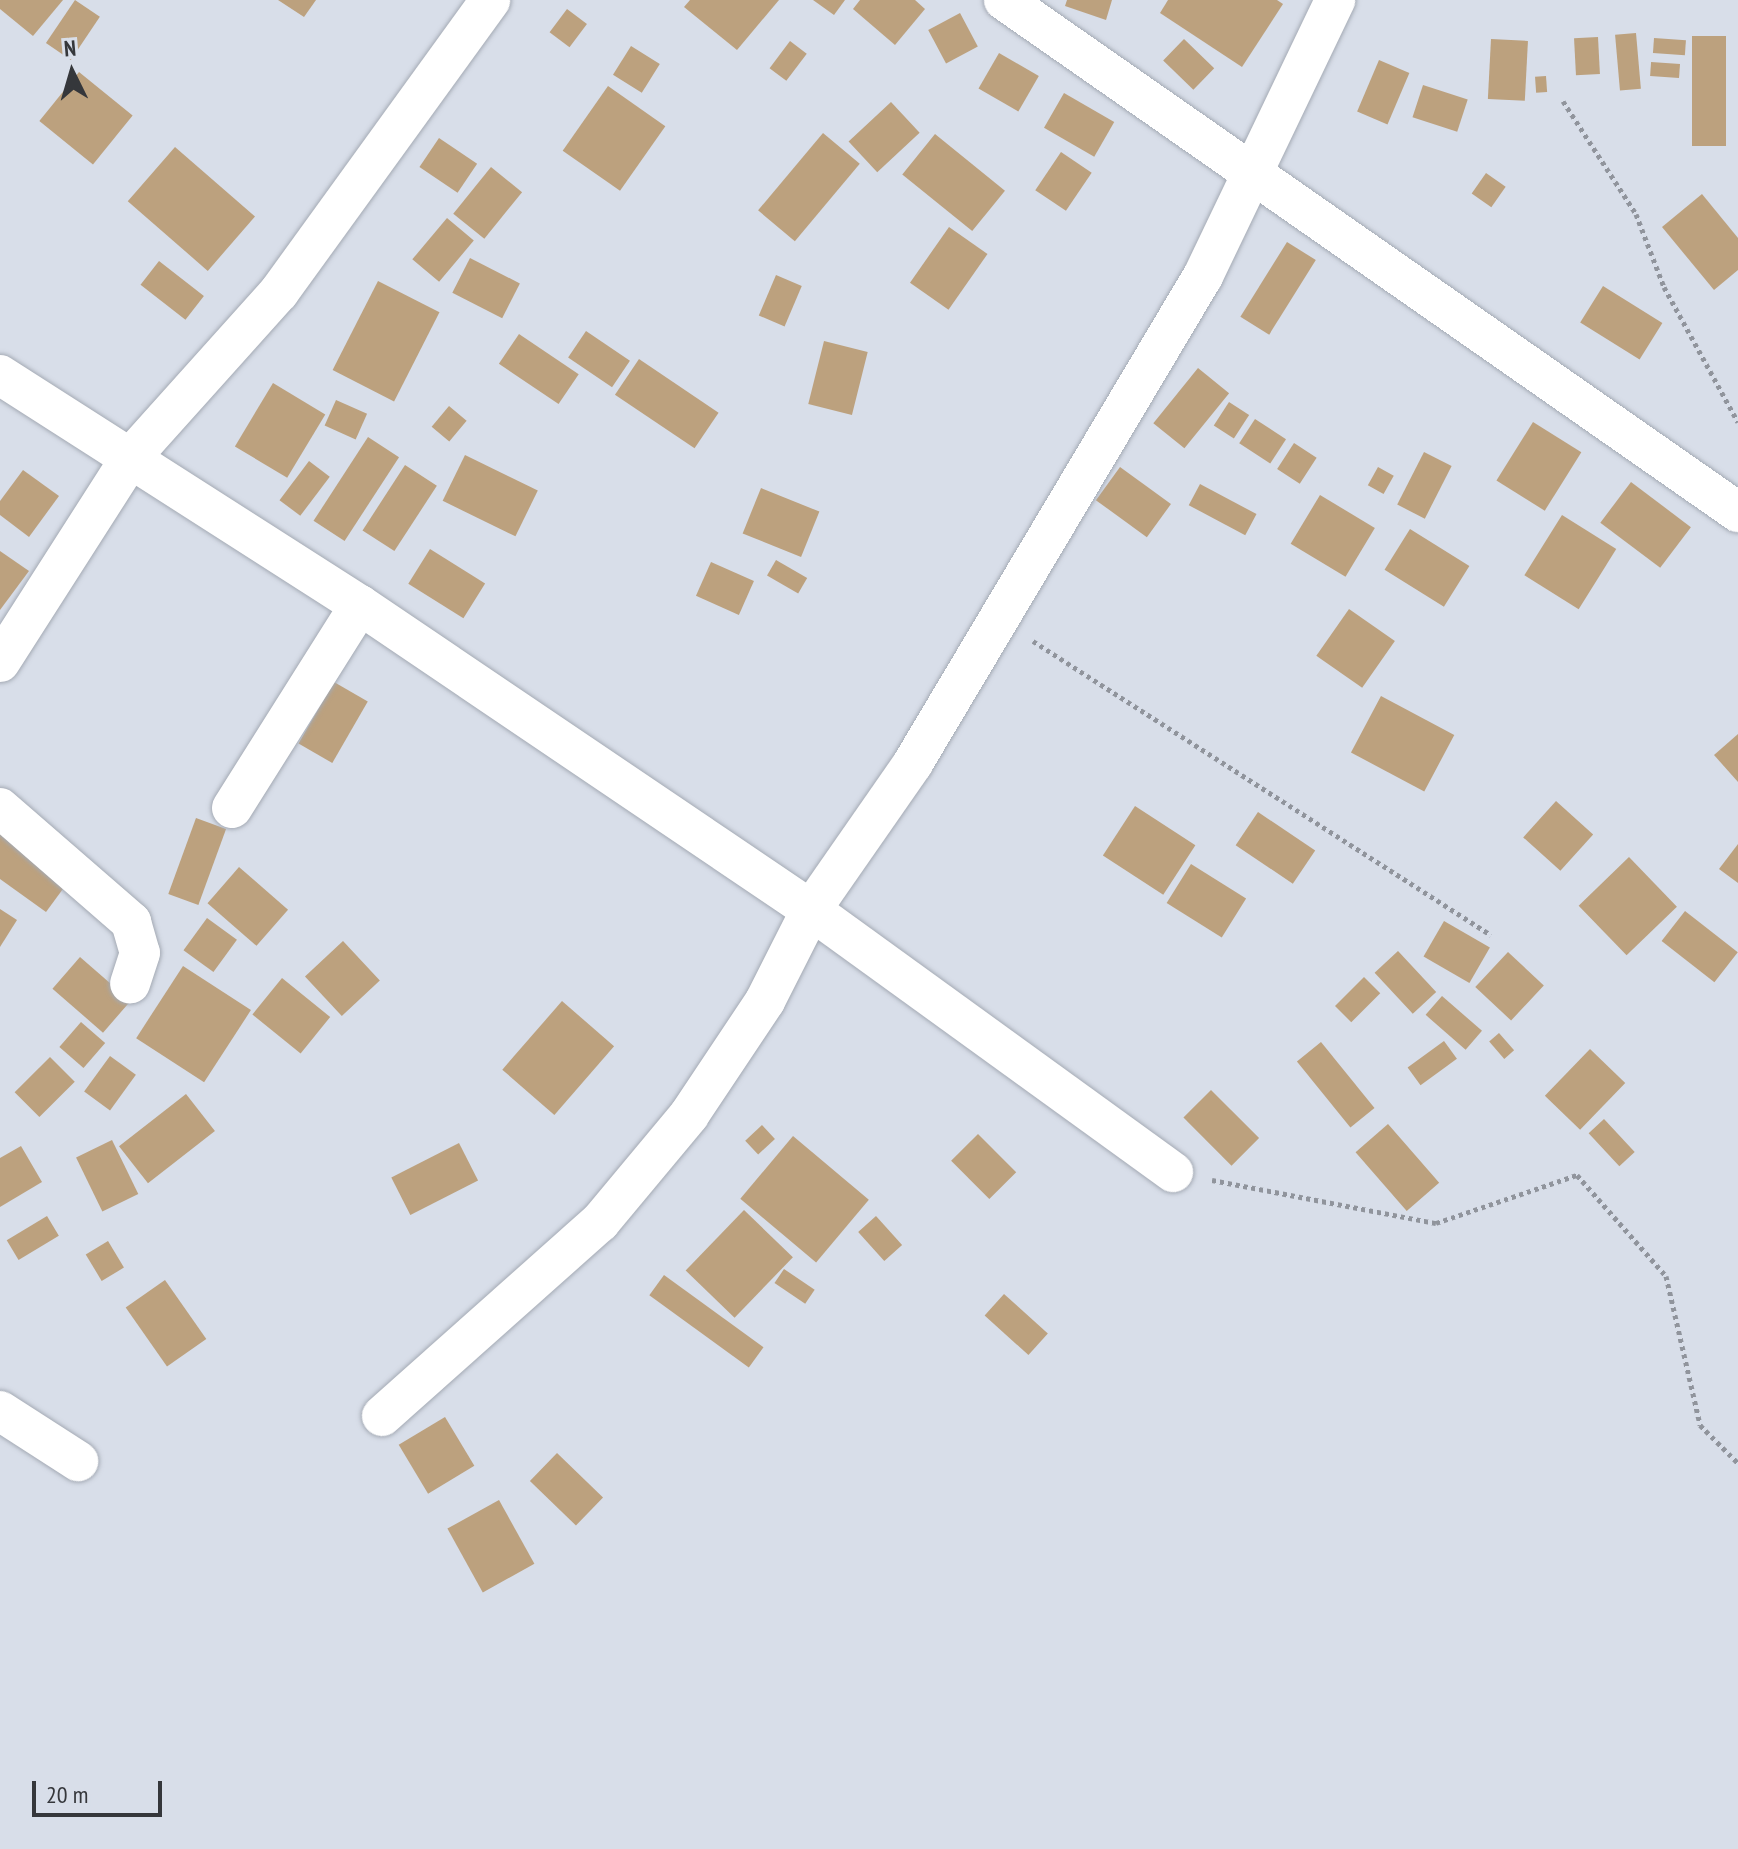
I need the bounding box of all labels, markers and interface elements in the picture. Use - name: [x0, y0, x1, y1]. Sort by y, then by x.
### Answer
- north arrow: [32, 32, 112, 112]
- text: N: [63, 34, 77, 63]
- scale bar: [36, 1765, 166, 1815]
- text: 20 m: [46, 1779, 88, 1810]

